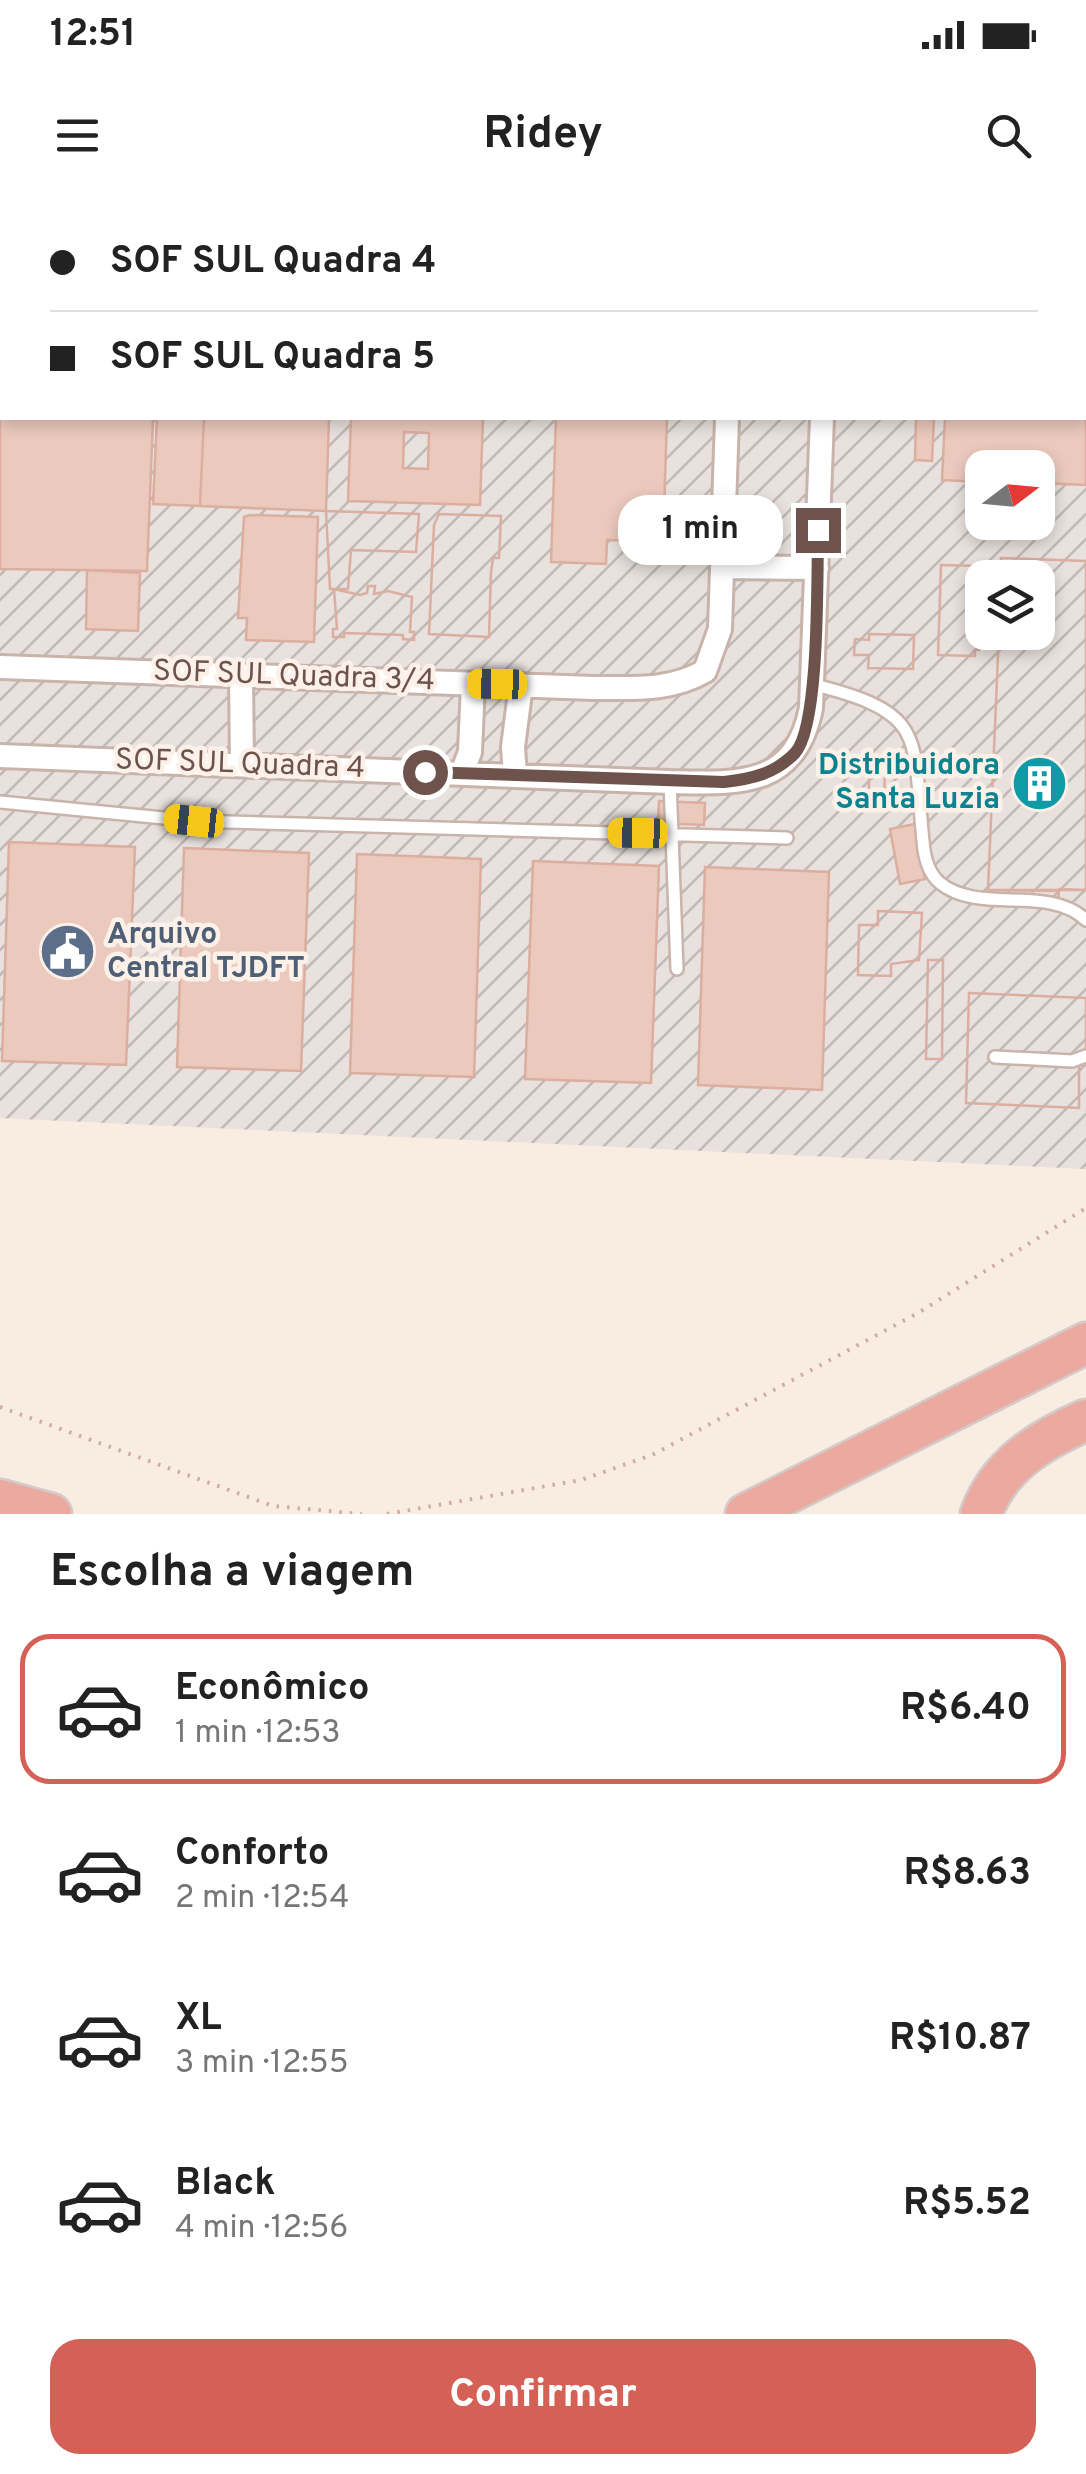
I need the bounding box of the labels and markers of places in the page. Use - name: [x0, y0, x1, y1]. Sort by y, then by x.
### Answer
- place label: Distribuidora Santa Luzia: [818, 748, 1000, 819]
- building icon: Distribuidora Santa Luzia: [1009, 753, 1069, 813]
- place label: Arquivo Central TJDFT: [107, 917, 305, 988]
- public building icon: Arquivo Central TJDFT: [38, 922, 98, 982]

